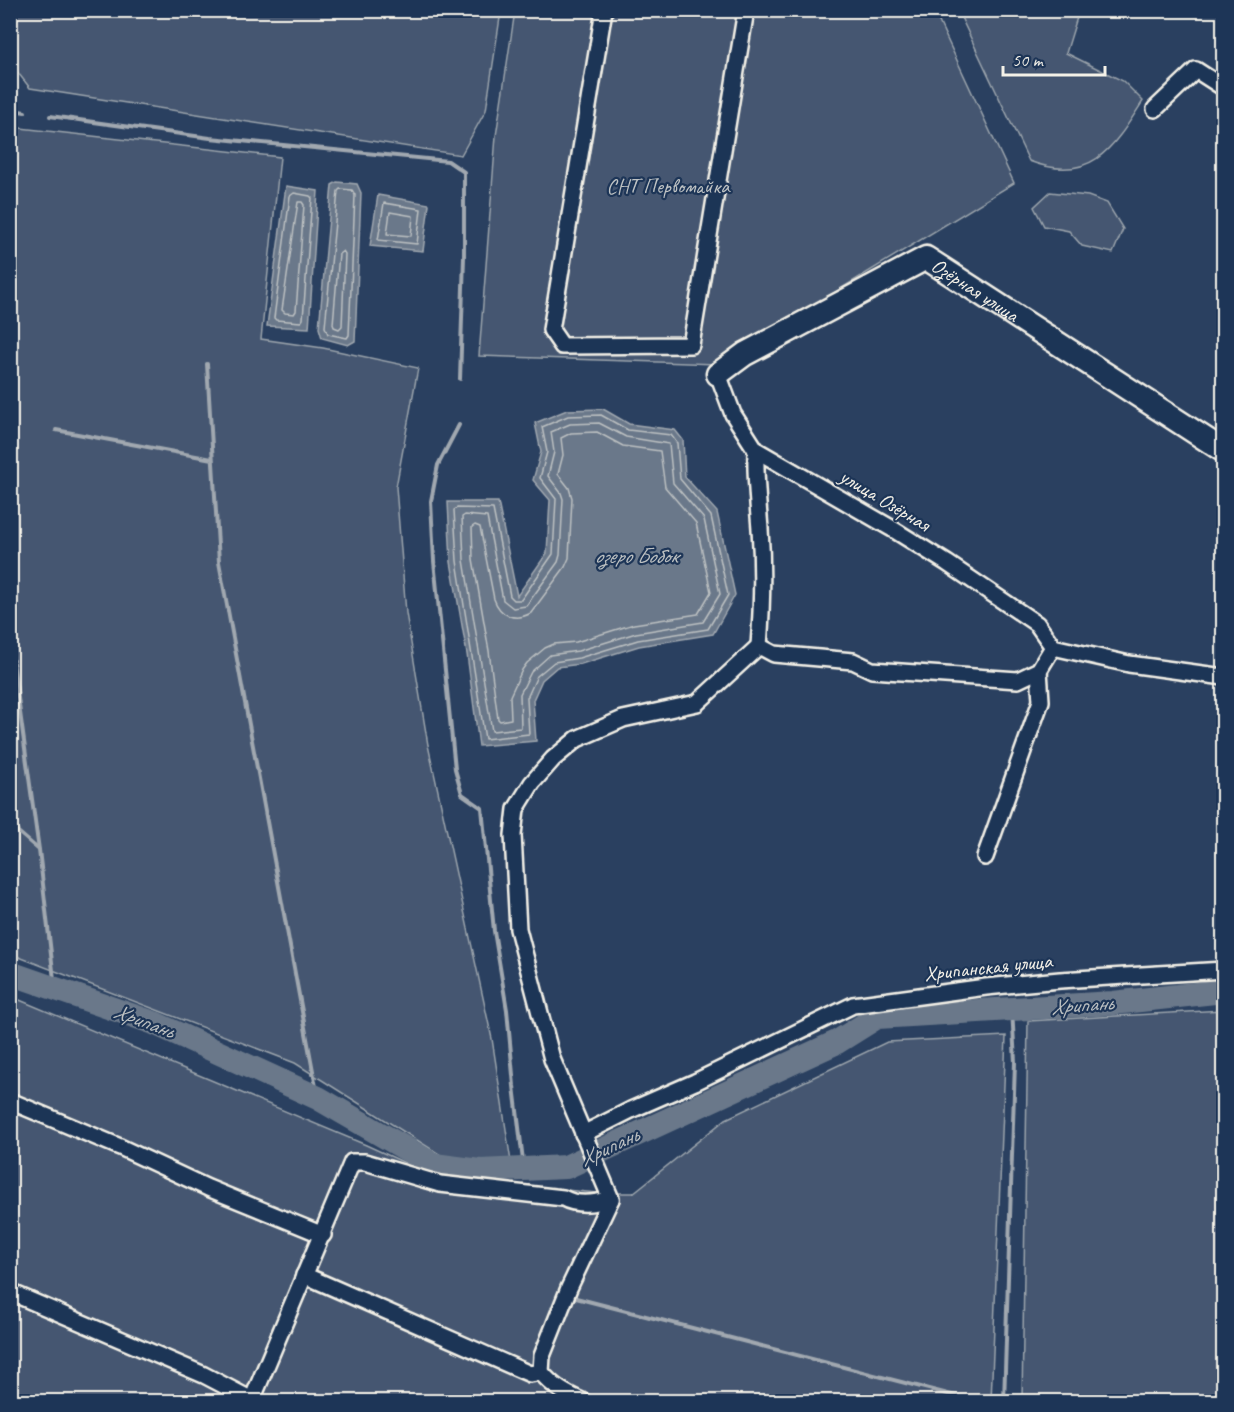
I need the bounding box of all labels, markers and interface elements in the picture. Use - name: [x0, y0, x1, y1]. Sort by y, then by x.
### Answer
- scale bar: [1003, 39, 1105, 77]
- text: 50 m: [1012, 49, 1045, 71]
- park label: СНТ Первомайка: [607, 173, 731, 199]
- street label: Озёрная улица: [926, 252, 1025, 328]
- street label: улица Озёрная: [833, 462, 936, 538]
- water label: озеро Бобок: [594, 542, 682, 570]
- street label: Хрипанская улица: [923, 947, 1055, 987]
- water label: Хрипань: [1050, 989, 1116, 1021]
- water label: Хрипань: [110, 997, 180, 1046]
- water label: Хрипань: [575, 1120, 645, 1173]

